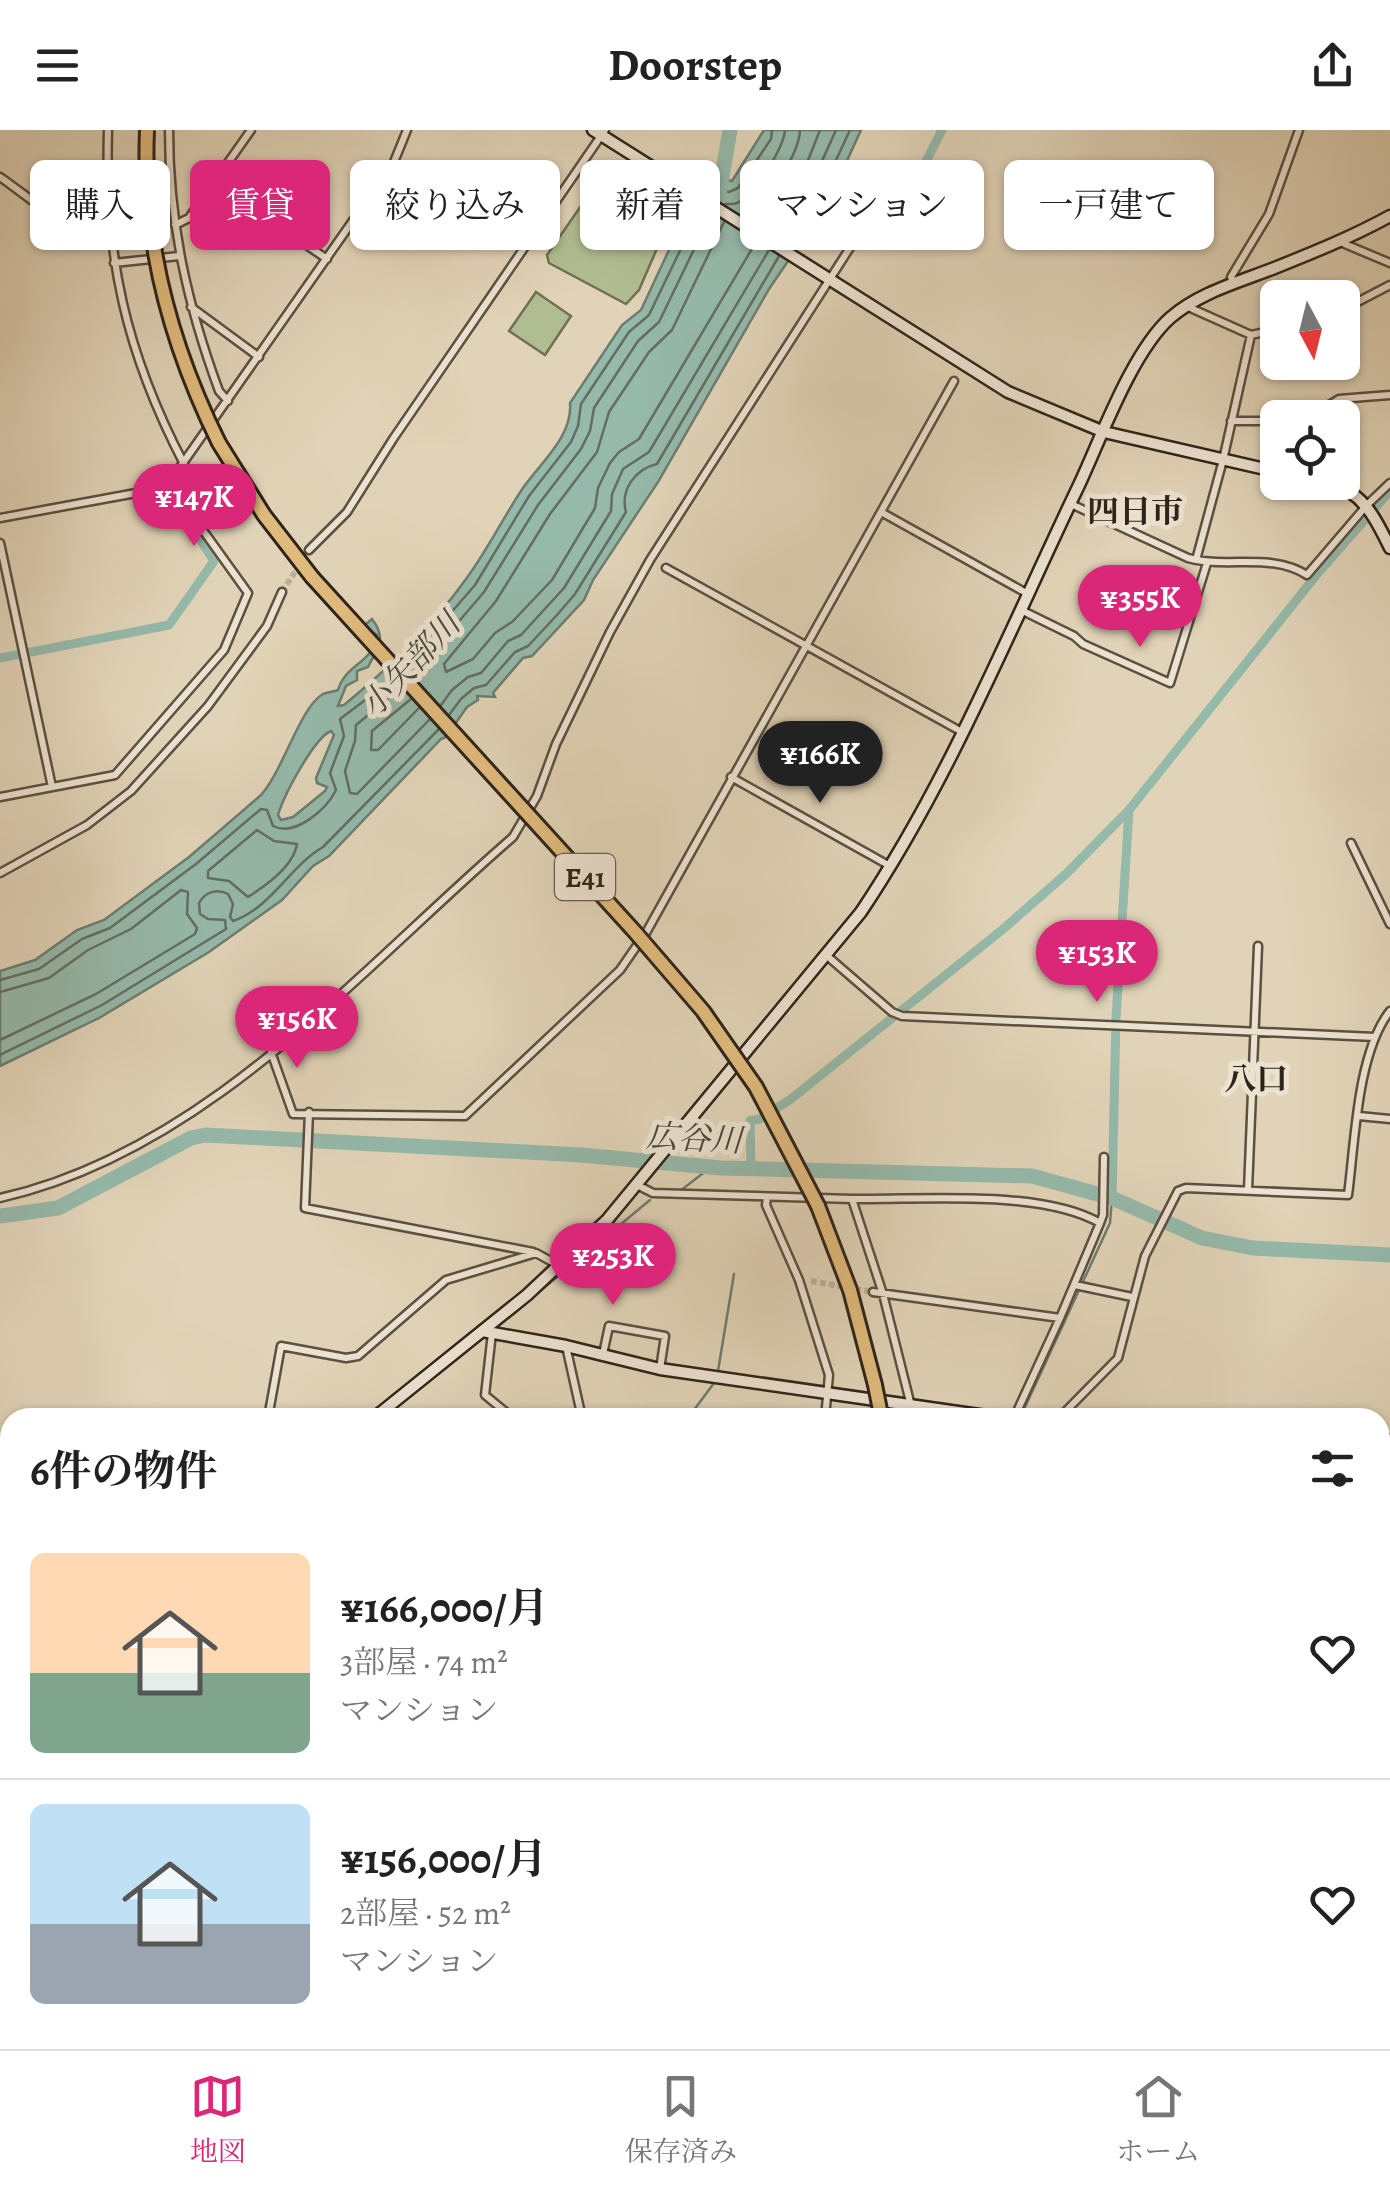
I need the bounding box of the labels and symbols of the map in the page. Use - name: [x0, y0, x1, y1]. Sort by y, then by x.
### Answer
- north arrow: [1260, 280, 1360, 380]
- pin: ¥147K: [124, 464, 264, 549]
- district label: 四日市: [1087, 489, 1183, 533]
- pin: ¥355K: [1070, 565, 1210, 650]
- water label: 小矢部川: [350, 601, 472, 727]
- pin: ¥166K: [750, 721, 890, 806]
- road number: E41: [555, 854, 615, 900]
- pin: ¥153K: [1027, 920, 1167, 1005]
- pin: ¥156K: [227, 986, 367, 1071]
- district label: 八口: [1224, 1057, 1288, 1101]
- water label: 広谷川: [645, 1114, 746, 1163]
- pin: ¥253K: [543, 1223, 683, 1308]

